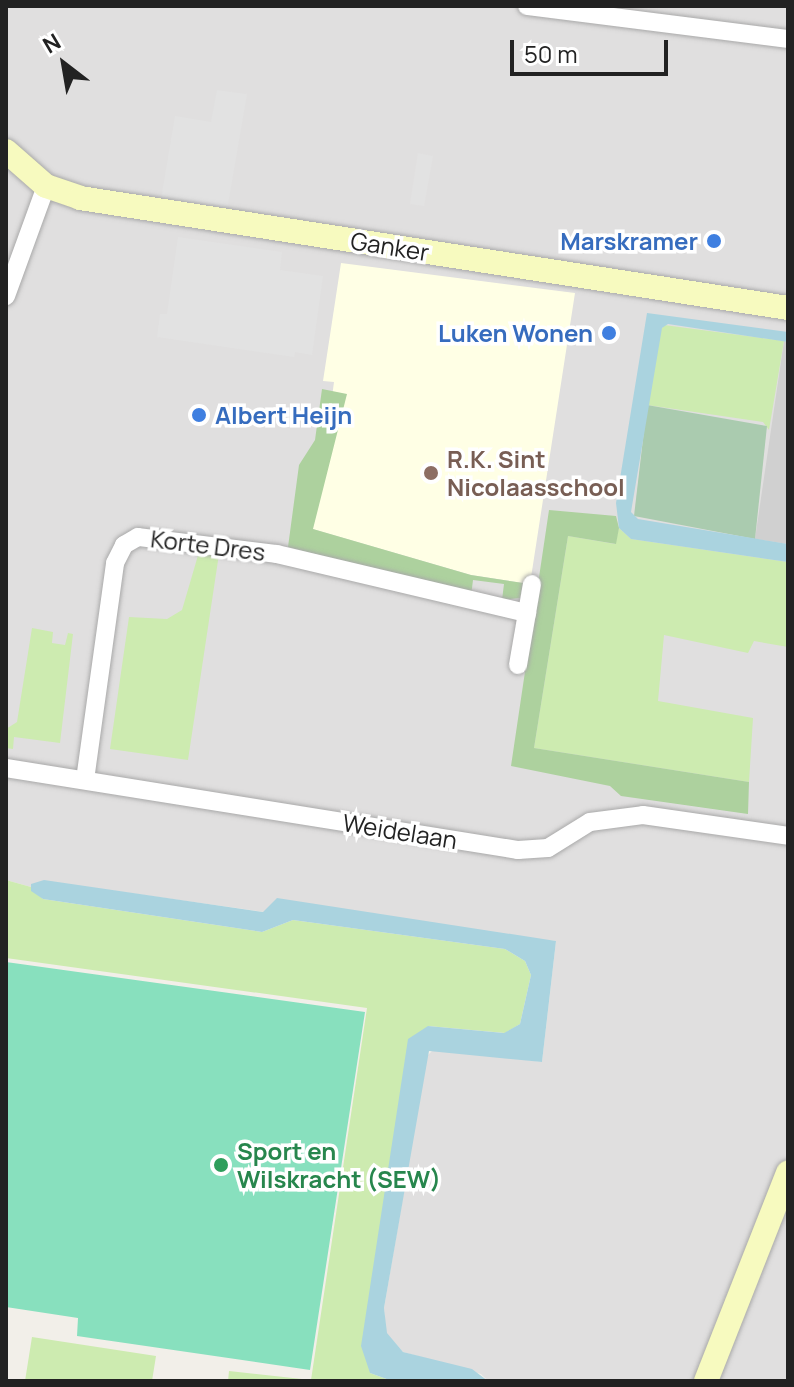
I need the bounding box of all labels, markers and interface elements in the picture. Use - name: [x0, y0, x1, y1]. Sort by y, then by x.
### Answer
- north arrow: [24, 24, 104, 104]
- scale bar: [514, 24, 672, 74]
- text: N: [37, 27, 66, 60]
- text: 50 m: [524, 37, 578, 70]
- street label: Ganker: [349, 226, 431, 266]
- place label: Marskramer: [560, 227, 698, 255]
- marker: Marskramer: [705, 232, 723, 250]
- place label: Luken Wonen: [438, 319, 593, 347]
- marker: Luken Wonen: [600, 324, 618, 342]
- place label: Albert Heijn: [215, 401, 352, 429]
- marker: Albert Heijn: [190, 406, 208, 424]
- place label: R.K. Sint Nicolaasschool: [447, 445, 625, 501]
- marker: R.K. Sint Nicolaasschool: [422, 464, 440, 482]
- street label: Korte Dres: [149, 524, 267, 566]
- street label: Weidelaan: [341, 808, 459, 854]
- place label: Sport en Wilskracht (SEW): [237, 1137, 441, 1193]
- marker: Sport en Wilskracht (SEW): [212, 1156, 230, 1174]

